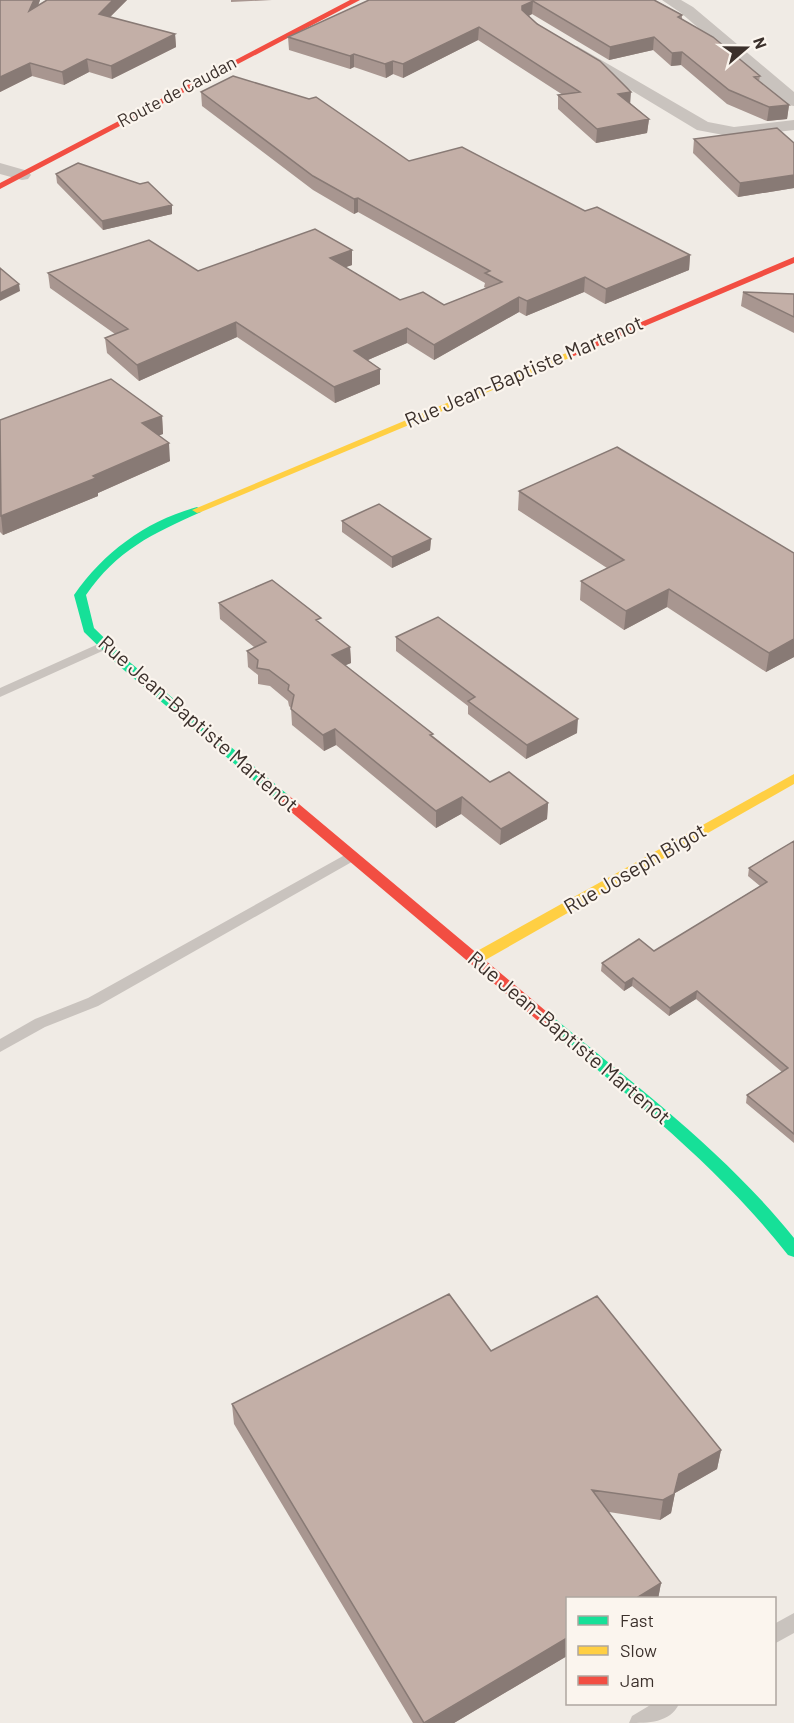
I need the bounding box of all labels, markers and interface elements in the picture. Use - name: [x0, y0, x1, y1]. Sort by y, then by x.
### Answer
- north arrow: [716, 18, 776, 78]
- text: N: [750, 34, 771, 51]
- street label: Route de Caudan: [113, 51, 240, 132]
- street label: Rue Jean-Baptiste Martenot: [401, 309, 646, 432]
- street label: Rue Jean-Baptiste Martenot: [94, 629, 304, 816]
- street label: Rue Joseph Bigot: [559, 817, 710, 919]
- street label: Rue Jean-Baptiste Martenot: [464, 945, 676, 1129]
- legend: [566, 1597, 776, 1705]
- text: Fast: [620, 1609, 654, 1631]
- text: Slow: [620, 1639, 657, 1661]
- text: Jam: [620, 1669, 654, 1691]

